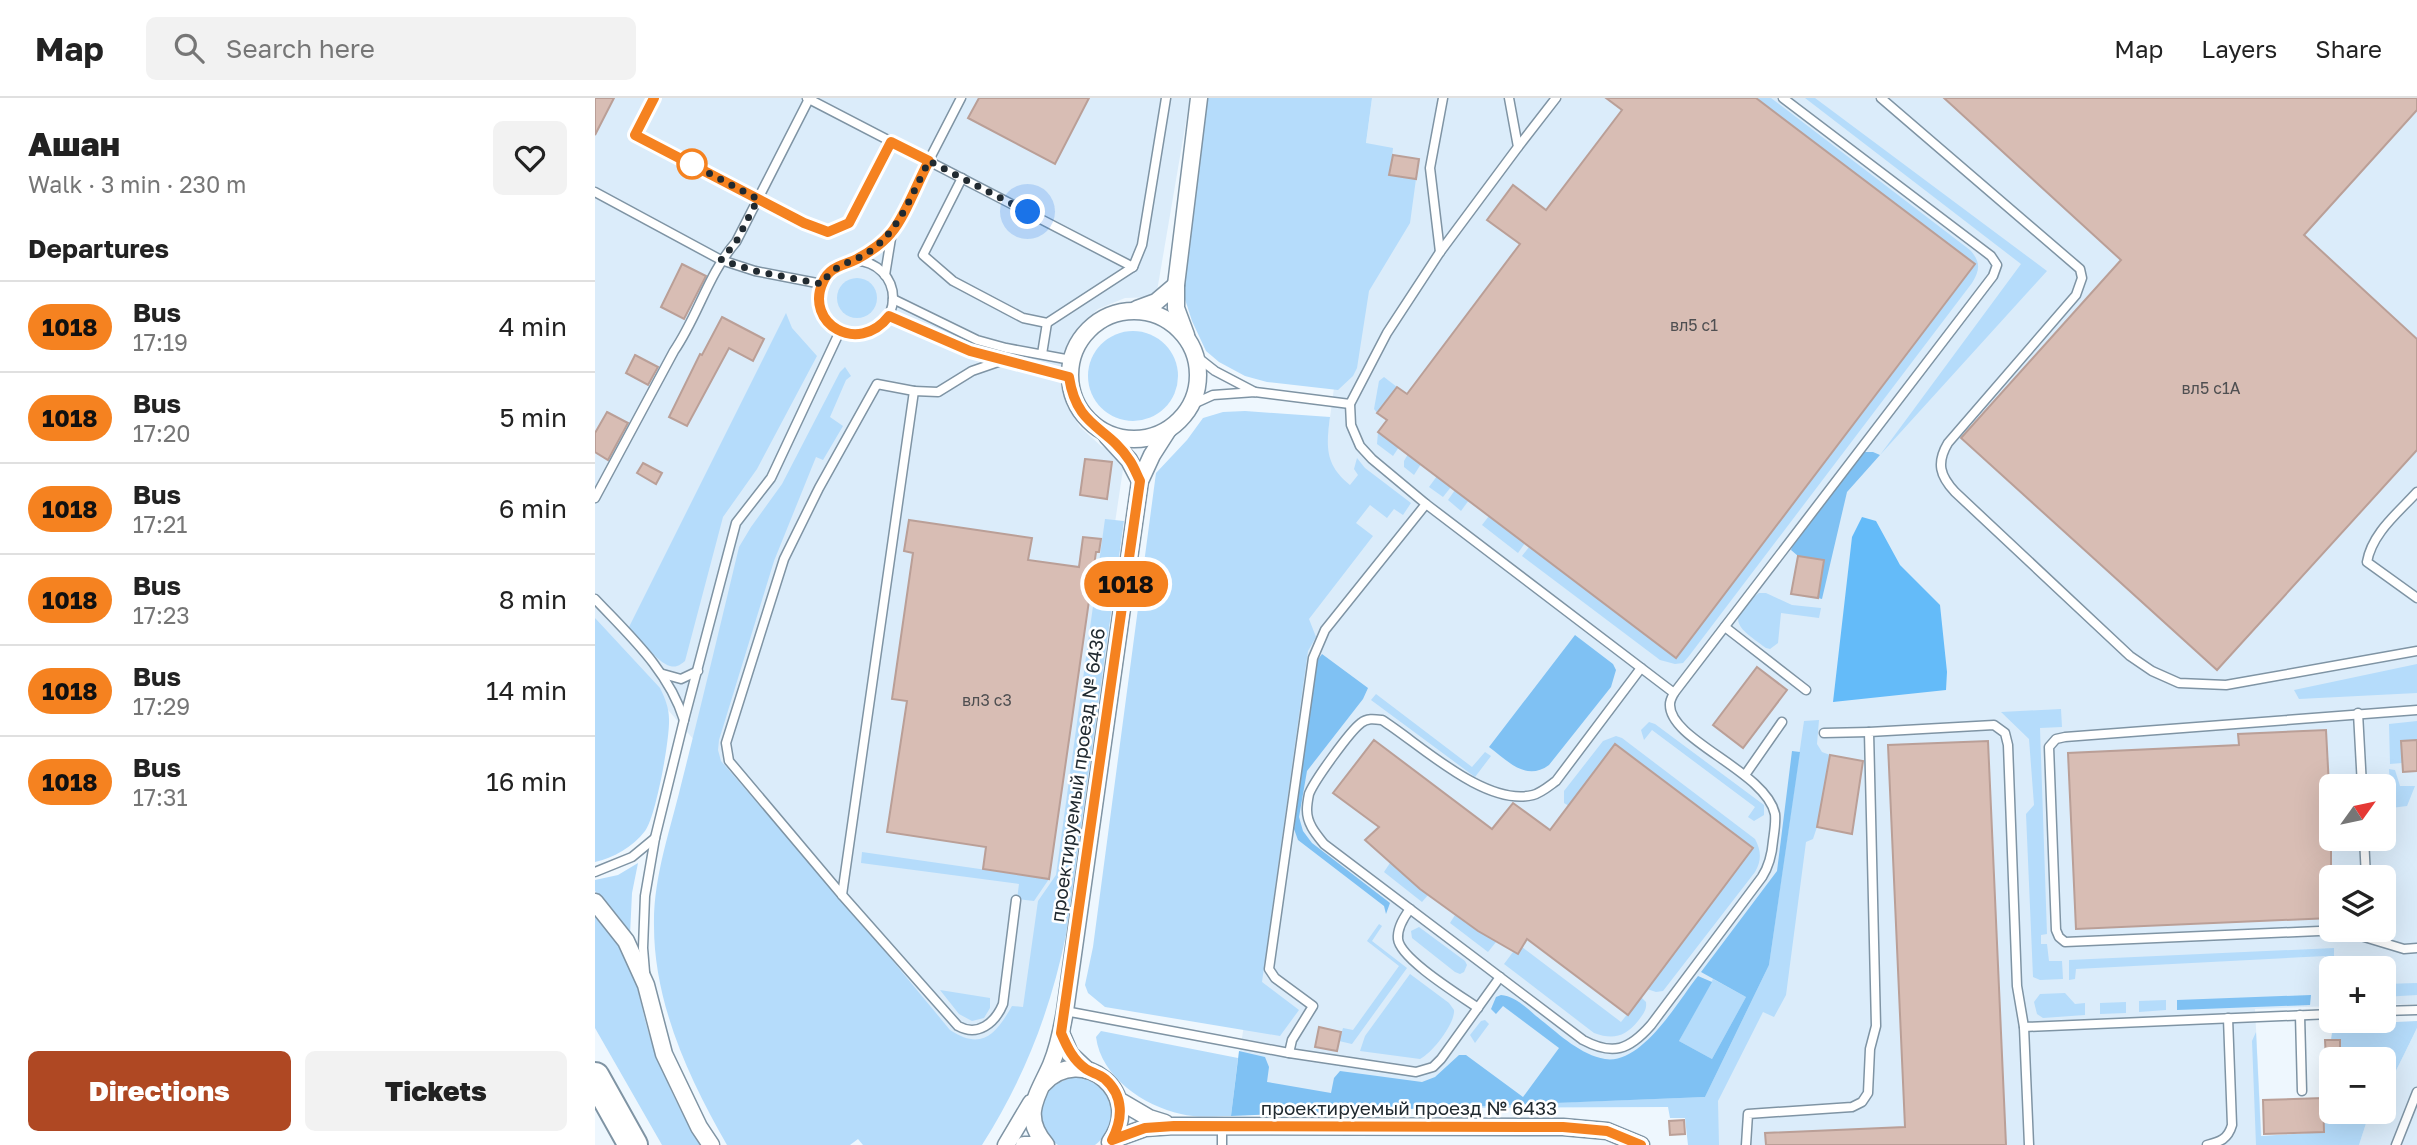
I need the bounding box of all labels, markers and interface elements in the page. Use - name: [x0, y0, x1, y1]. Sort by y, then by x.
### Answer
- search box: [146, 17, 636, 80]
- text: Map: [35, 29, 104, 68]
- icon: search: [170, 29, 208, 67]
- text: Search here: [226, 33, 375, 64]
- text: Map: [2114, 34, 2163, 63]
- text: Layers: [2201, 34, 2277, 63]
- text: Share: [2315, 34, 2382, 63]
- button: heart: [493, 121, 567, 195]
- text: Ашан: [28, 124, 120, 163]
- unlabelled marker: [677, 149, 707, 179]
- text: Walk · 3 min · 230 m: [28, 170, 246, 198]
- your location: [1010, 194, 1045, 229]
- text: Departures: [28, 233, 169, 264]
- text: Bus: [133, 297, 181, 328]
- text: 4 min: [499, 311, 567, 342]
- text: 1018: [42, 312, 98, 341]
- house number: вл5 с1: [1670, 315, 1718, 335]
- text: 17:19: [133, 328, 188, 356]
- house number: вл5 с1А: [2182, 378, 2241, 398]
- text: Bus: [133, 388, 181, 419]
- text: 5 min: [499, 402, 567, 433]
- text: 1018: [42, 403, 98, 432]
- text: 17:20: [133, 419, 191, 447]
- text: Bus: [133, 479, 181, 510]
- text: 6 min: [499, 493, 567, 524]
- text: 1018: [42, 494, 98, 523]
- text: 17:21: [133, 510, 187, 538]
- line badge: 1018: [1077, 561, 1175, 607]
- text: 1018: [1098, 569, 1154, 598]
- text: Bus: [133, 570, 181, 601]
- text: 8 min: [499, 584, 567, 615]
- text: 1018: [42, 585, 98, 614]
- text: 17:23: [133, 601, 190, 629]
- street label: проектируемый проезд № 6436: [1045, 626, 1109, 924]
- text: Bus: [133, 661, 181, 692]
- text: 14 min: [486, 675, 567, 706]
- text: 1018: [42, 676, 98, 705]
- house number: вл3 с3: [962, 690, 1012, 710]
- text: 17:29: [133, 692, 190, 720]
- text: Bus: [133, 752, 181, 783]
- text: 16 min: [486, 766, 567, 797]
- text: 1018: [42, 767, 98, 796]
- north arrow: [2319, 774, 2396, 850]
- map controls: [2319, 774, 2396, 1124]
- text: 17:31: [133, 783, 188, 811]
- button: layers: [2319, 865, 2396, 942]
- button: +: [2319, 956, 2396, 1033]
- button: −: [2319, 1047, 2396, 1124]
- button: Directions: [28, 1051, 291, 1131]
- button: Tickets: [305, 1051, 567, 1131]
- street label: проектируемый проезд № 6433: [1261, 1096, 1557, 1119]

